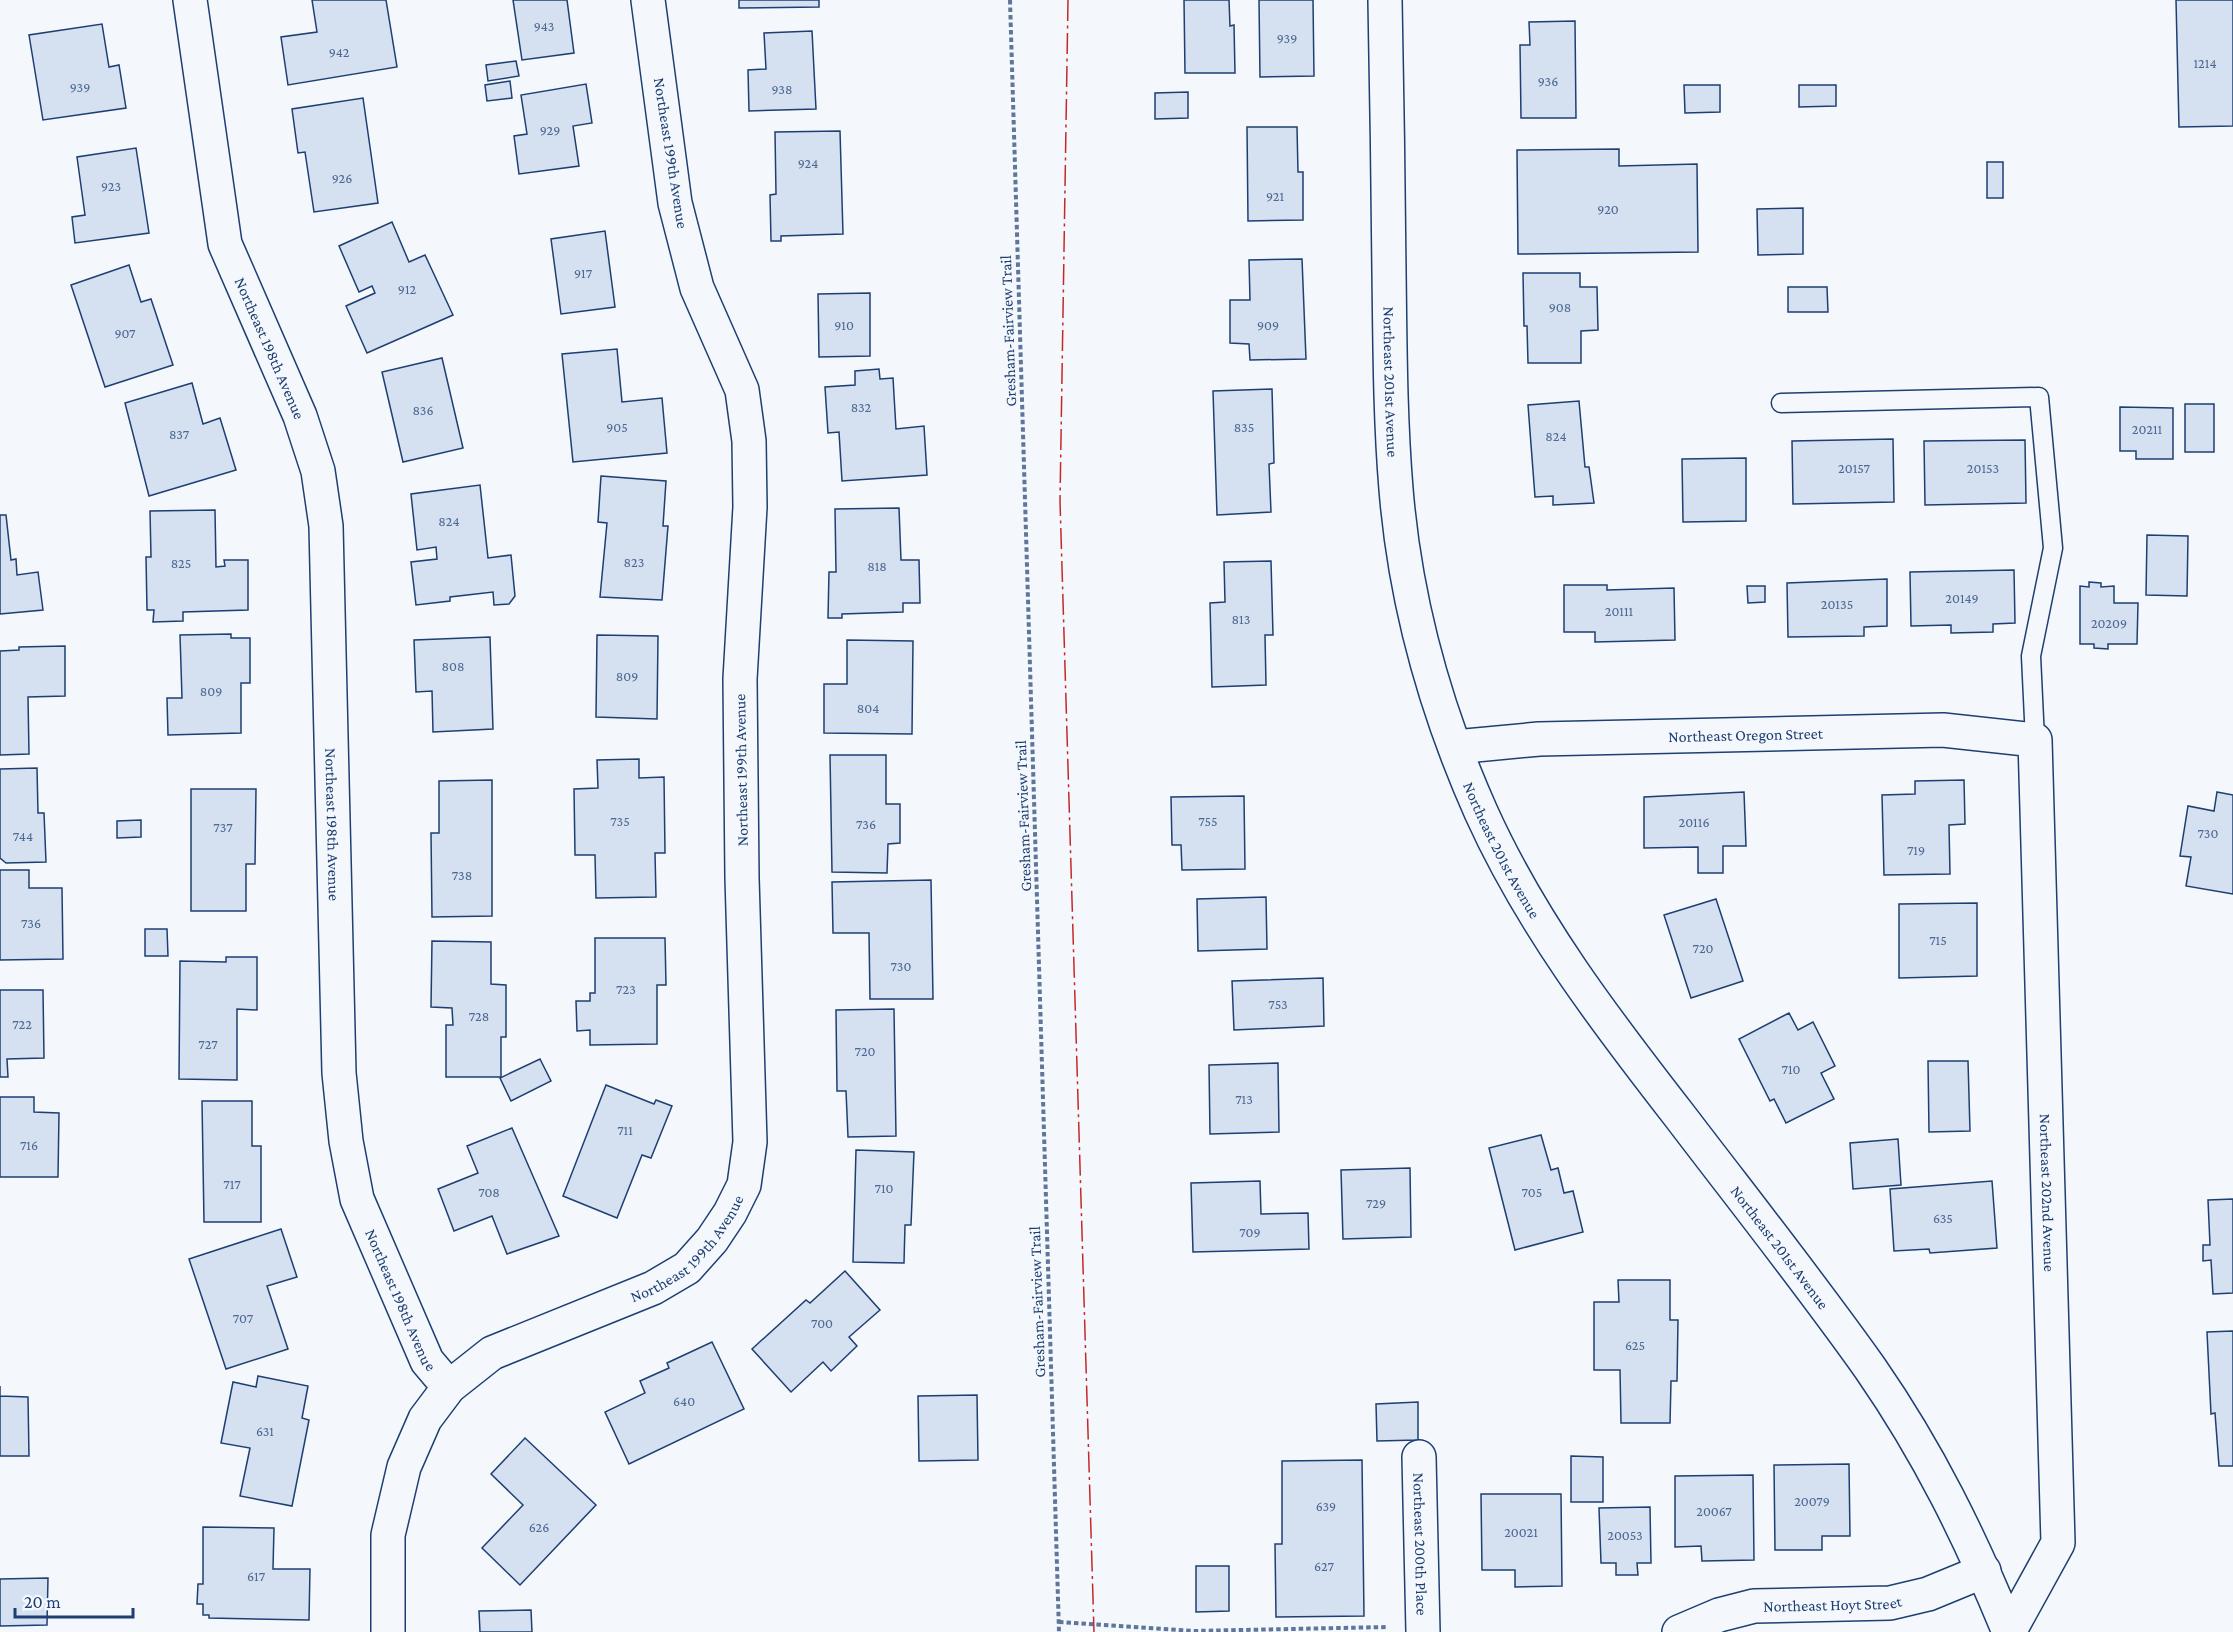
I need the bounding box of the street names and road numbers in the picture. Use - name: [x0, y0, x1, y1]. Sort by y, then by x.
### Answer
- street label: Northeast 199th Avenue: [651, 76, 691, 230]
- street label: Gresham-Fairview Trail: [997, 255, 1019, 407]
- street label: Northeast 198th Avenue: [232, 275, 309, 422]
- street label: Northeast 201st Avenue: [1381, 306, 1402, 458]
- street label: Northeast 199th Avenue: [731, 694, 751, 846]
- street label: Northeast Oregon Street: [1668, 724, 1824, 745]
- street label: Gresham-Fairview Trail: [1012, 740, 1034, 892]
- street label: Northeast 198th Avenue: [323, 748, 343, 901]
- street label: Northeast 201st Avenue: [1461, 779, 1544, 921]
- street label: Northeast 202nd Avenue: [2037, 1113, 2059, 1272]
- street label: Northeast 201st Avenue: [1728, 1182, 1833, 1312]
- street label: Northeast 199th Avenue: [628, 1192, 746, 1305]
- street label: Northeast 198th Avenue: [362, 1226, 440, 1374]
- street label: Gresham-Fairview Trail: [1026, 1226, 1048, 1378]
- street label: Northeast 200th Place: [1411, 1472, 1431, 1616]
- street label: Northeast Hoyt Street: [1763, 1592, 1904, 1614]

